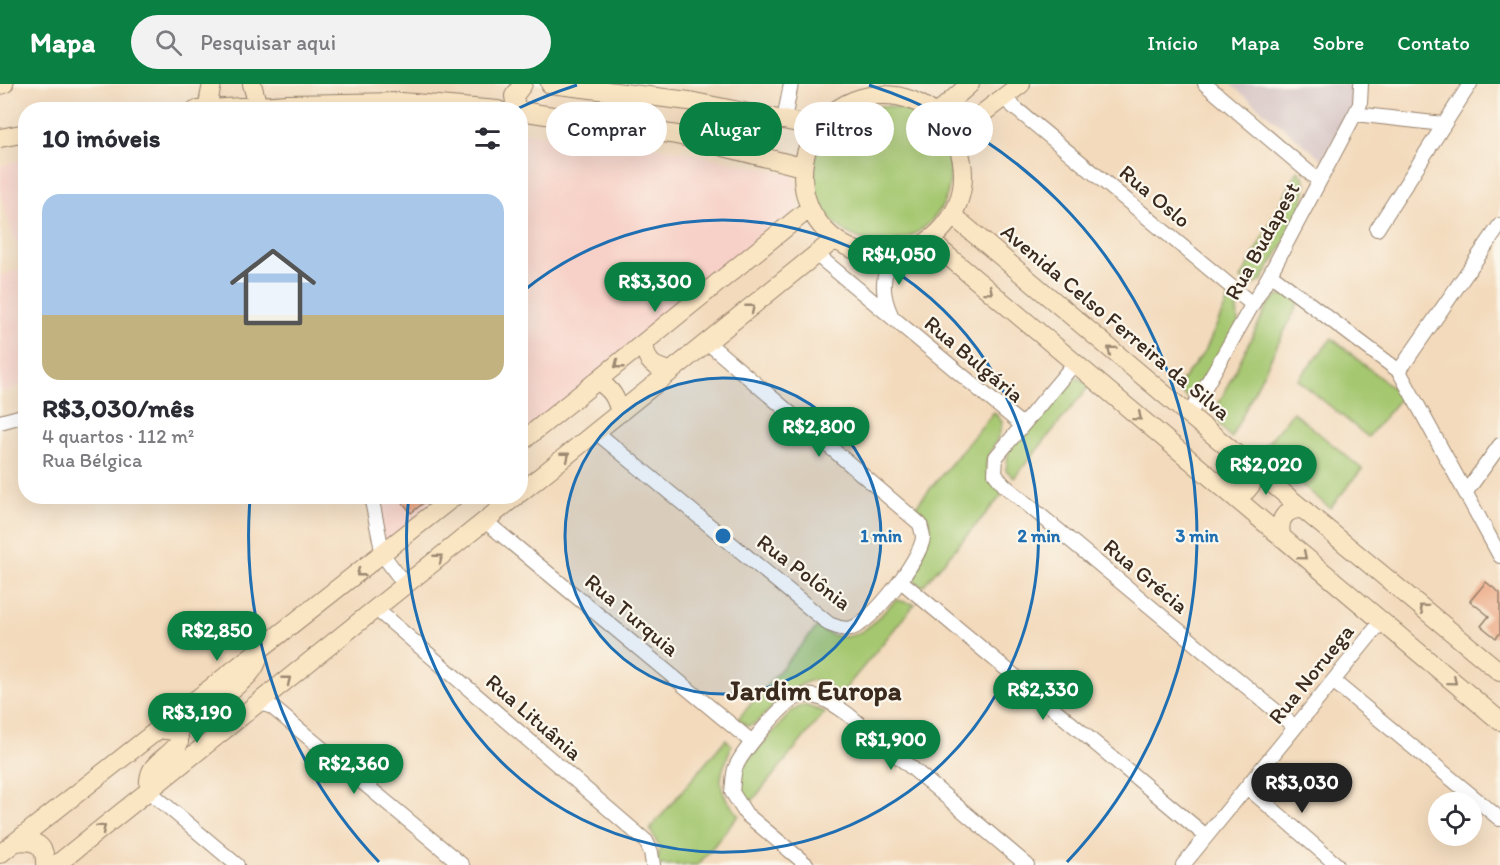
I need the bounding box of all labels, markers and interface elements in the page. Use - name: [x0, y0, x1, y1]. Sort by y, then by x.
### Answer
- search box: [131, 15, 551, 69]
- text: Mapa: [30, 25, 95, 59]
- icon: search: [152, 26, 185, 59]
- text: Pesquisar aqui: [200, 29, 336, 56]
- text: Início: [1147, 30, 1198, 55]
- text: Mapa: [1231, 30, 1280, 55]
- text: Sobre: [1313, 30, 1364, 55]
- text: Contato: [1397, 30, 1470, 55]
- chip: Comprar: [546, 102, 667, 156]
- chip: Alugar: [679, 102, 782, 156]
- chip: Filtros: [794, 102, 894, 156]
- chip: Novo: [906, 102, 993, 156]
- text: 10 imóveis: [42, 122, 160, 154]
- icon: filters: [471, 122, 504, 155]
- street label: Rua Oslo: [1114, 159, 1196, 233]
- street label: Rua Budapest: [1219, 177, 1305, 305]
- street label: Avenida Celso Ferreira da Silva: [996, 218, 1237, 426]
- icon: home: [219, 233, 327, 341]
- pin: R$4,050: [844, 235, 954, 286]
- text: R$4,050: [862, 242, 936, 266]
- pin: R$3,300: [600, 262, 710, 313]
- text: R$3,300: [618, 269, 692, 293]
- one-way arrow: [982, 284, 993, 295]
- one-way arrow: [744, 304, 755, 315]
- street label: Rua Bulgária: [919, 310, 1029, 408]
- one-way arrow: [1107, 346, 1118, 357]
- one-way arrow: [614, 357, 625, 368]
- text: R$3,030/mês: [42, 392, 194, 424]
- pin: R$2,800: [764, 407, 874, 458]
- one-way arrow: [1131, 410, 1142, 421]
- text: R$2,800: [782, 414, 856, 438]
- text: 4 quartos · 112 m²: [42, 424, 194, 448]
- pin: R$2,020: [1211, 445, 1321, 496]
- text: Rua Bélgica: [42, 448, 142, 472]
- text: R$2,020: [1230, 452, 1302, 476]
- one-way arrow: [559, 453, 570, 464]
- text: 1 min: [860, 525, 902, 547]
- text: 2 min: [1018, 525, 1061, 547]
- text: 3 min: [1175, 525, 1219, 547]
- centre of rings: [713, 526, 733, 546]
- street label: Rua Polônia: [752, 528, 856, 616]
- street label: Rua Grécia: [1098, 533, 1194, 620]
- one-way arrow: [1296, 549, 1307, 560]
- one-way arrow: [432, 555, 443, 566]
- one-way arrow: [356, 565, 367, 576]
- street label: Rua Turquia: [579, 568, 685, 663]
- one-way arrow: [1419, 604, 1430, 615]
- pin: R$2,850: [162, 611, 272, 662]
- text: R$2,850: [181, 618, 253, 642]
- street label: Rua Noruega: [1262, 618, 1360, 730]
- street label: Rua Lituânia: [480, 668, 588, 766]
- pin: R$2,330: [988, 670, 1098, 721]
- district label: Jardim Europa: [726, 673, 902, 707]
- one-way arrow: [1446, 674, 1457, 685]
- one-way arrow: [280, 677, 291, 688]
- text: R$2,330: [1007, 677, 1079, 701]
- pin: R$3,190: [142, 693, 252, 744]
- text: R$3,190: [162, 700, 232, 724]
- pin: R$1,900: [836, 720, 946, 771]
- text: R$1,900: [855, 727, 927, 751]
- pin: R$2,360: [299, 744, 409, 795]
- text: R$2,360: [318, 751, 390, 775]
- pin: R$3,030: [1247, 763, 1357, 814]
- text: R$3,030: [1265, 770, 1339, 794]
- map controls: [1428, 792, 1482, 846]
- button: locate: [1428, 792, 1482, 846]
- one-way arrow: [95, 825, 106, 836]

